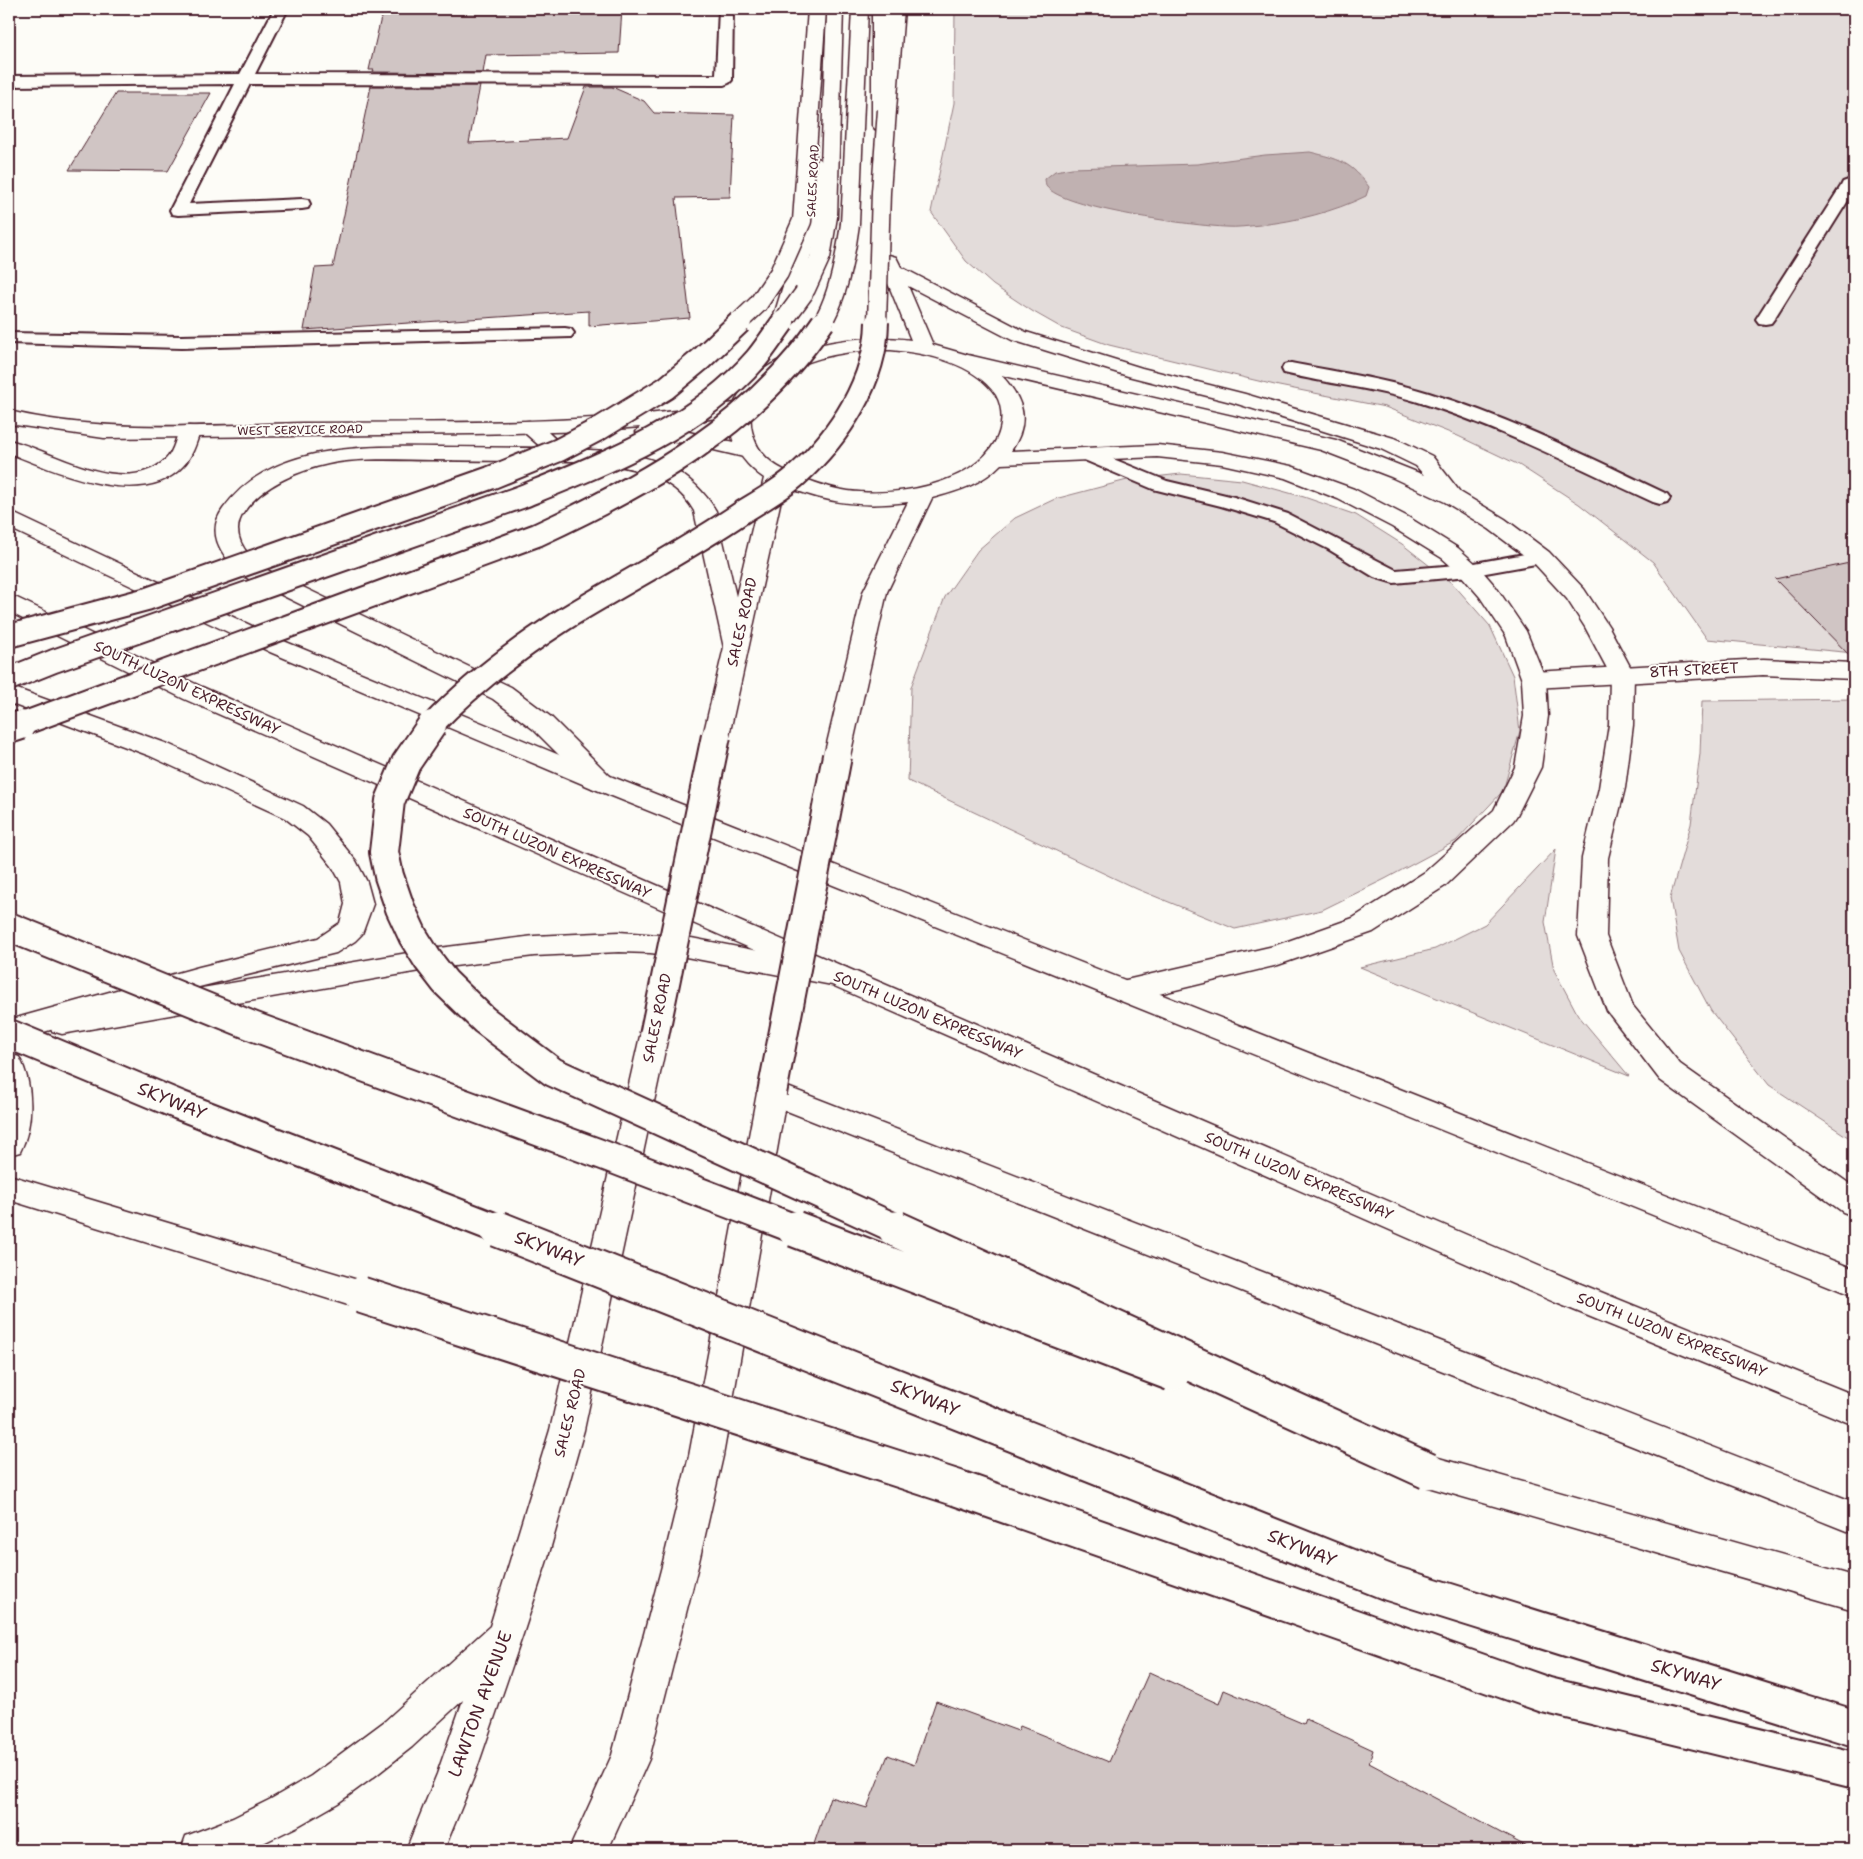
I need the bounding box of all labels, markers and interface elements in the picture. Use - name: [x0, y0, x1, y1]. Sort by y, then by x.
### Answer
- street label: SALES ROAD: [803, 144, 823, 218]
- street label: WEST SERVICE ROAD: [237, 421, 363, 439]
- street label: SALES ROAD: [722, 575, 762, 669]
- street label: SOUTH LUZON EXPRESSWAY: [91, 636, 283, 740]
- street label: 8TH STREET: [1649, 658, 1739, 682]
- street label: SOUTH LUZON EXPRESSWAY: [460, 802, 654, 904]
- street label: SOUTH LUZON EXPRESSWAY: [830, 966, 1026, 1064]
- street label: SALES ROAD: [638, 971, 676, 1065]
- street label: SKYWAY: [134, 1076, 210, 1126]
- street label: SOUTH LUZON EXPRESSWAY: [1201, 1127, 1397, 1225]
- street label: SKYWAY: [511, 1225, 587, 1273]
- street label: SOUTH LUZON EXPRESSWAY: [1574, 1288, 1770, 1382]
- street label: SALES ROAD: [549, 1366, 591, 1460]
- street label: SKYWAY: [887, 1373, 963, 1423]
- street label: SKYWAY: [1264, 1523, 1340, 1573]
- street label: LAWTON AVENUE: [442, 1627, 518, 1781]
- street label: SKYWAY: [1648, 1653, 1724, 1697]

